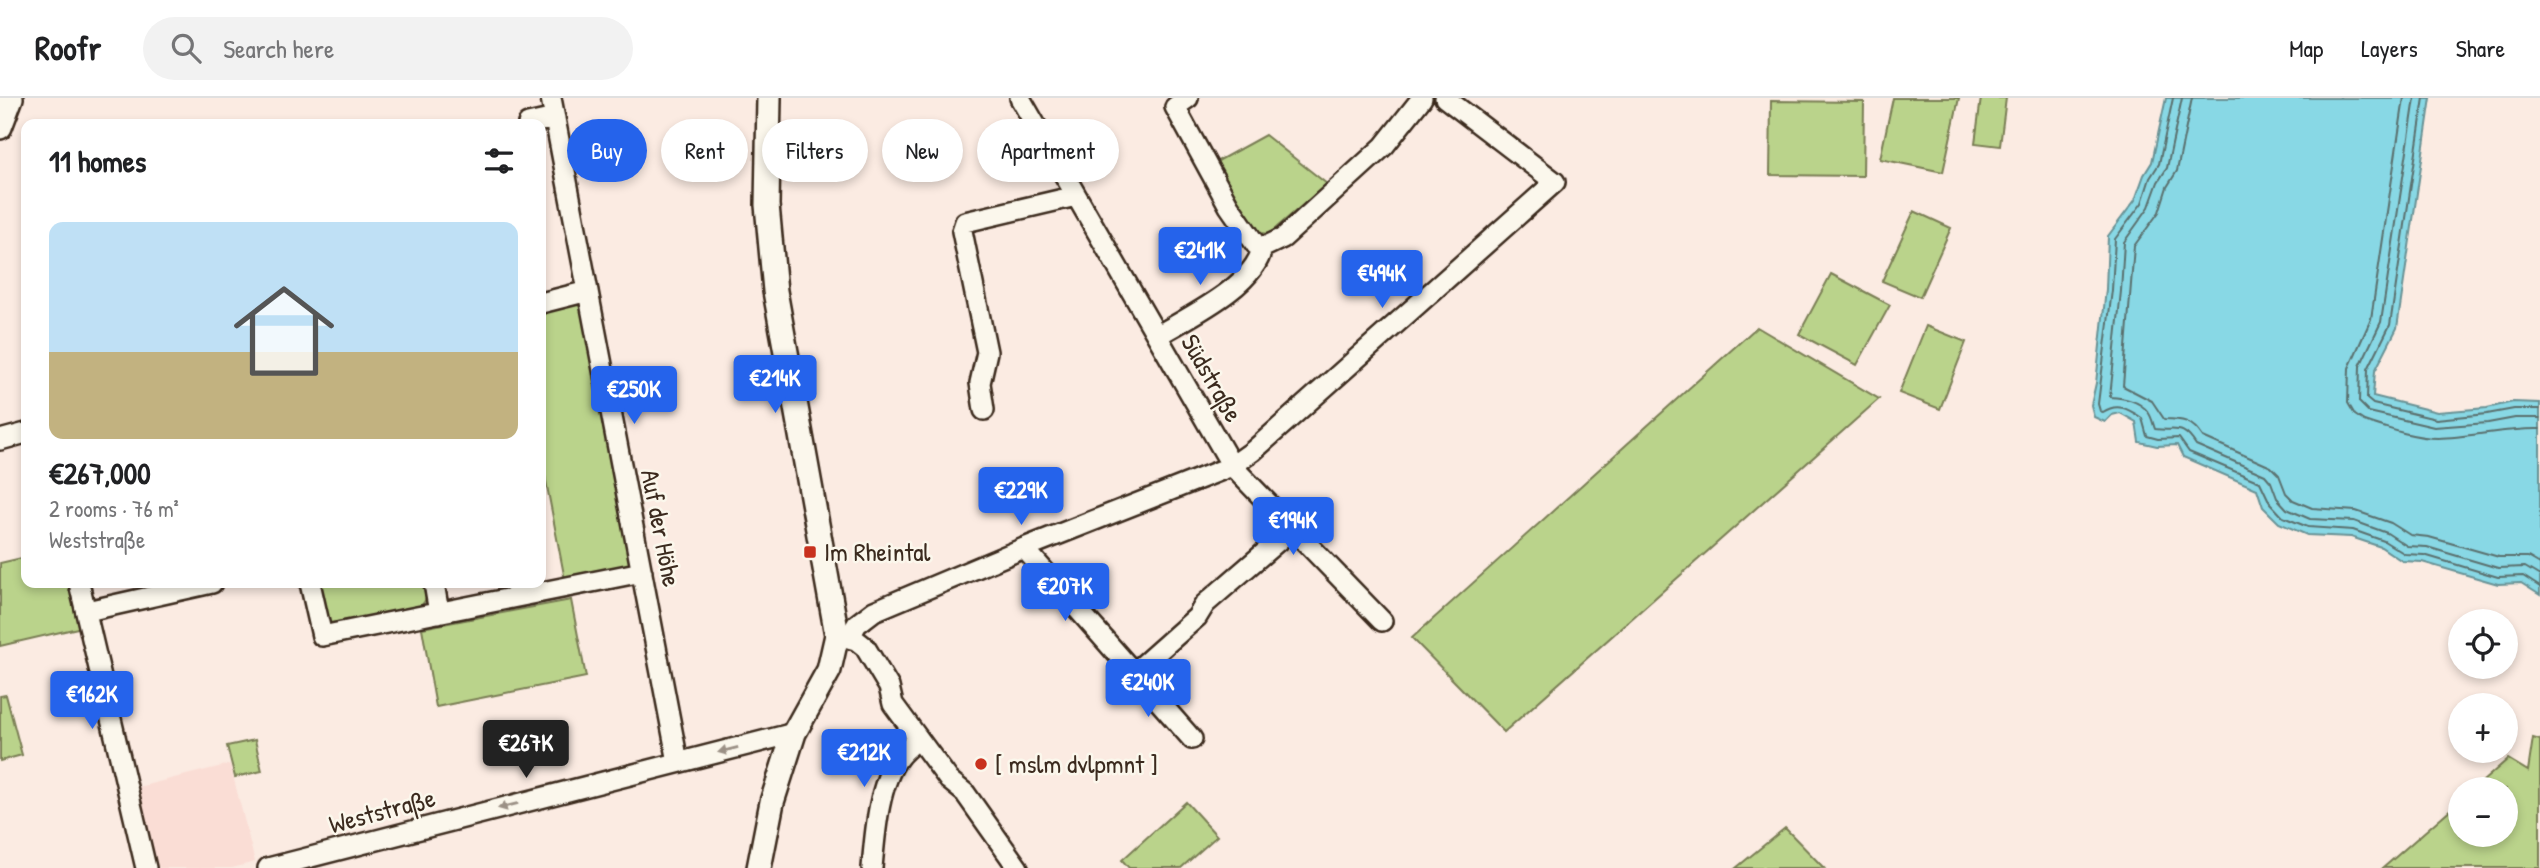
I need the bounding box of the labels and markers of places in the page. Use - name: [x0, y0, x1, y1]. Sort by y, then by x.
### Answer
- pin: €241K: [1151, 228, 1249, 287]
- pin: €494K: [1333, 250, 1431, 310]
- pin: €214K: [726, 356, 824, 415]
- pin: €250K: [585, 366, 683, 426]
- pin: €229K: [972, 468, 1070, 527]
- pin: €194K: [1244, 498, 1342, 557]
- place label: Im Rheintal: [824, 534, 931, 569]
- marker: Im Rheintal: [802, 544, 818, 560]
- pin: €207K: [1016, 564, 1114, 623]
- pin: €240K: [1099, 660, 1197, 719]
- pin: €162K: [43, 672, 141, 731]
- pin: €267K: [477, 720, 575, 780]
- pin: €212K: [815, 730, 913, 789]
- place label: [ mslm dvlpmnt ]: [995, 746, 1158, 781]
- marker: [ mslm dvlpmnt ]: [973, 756, 989, 772]

